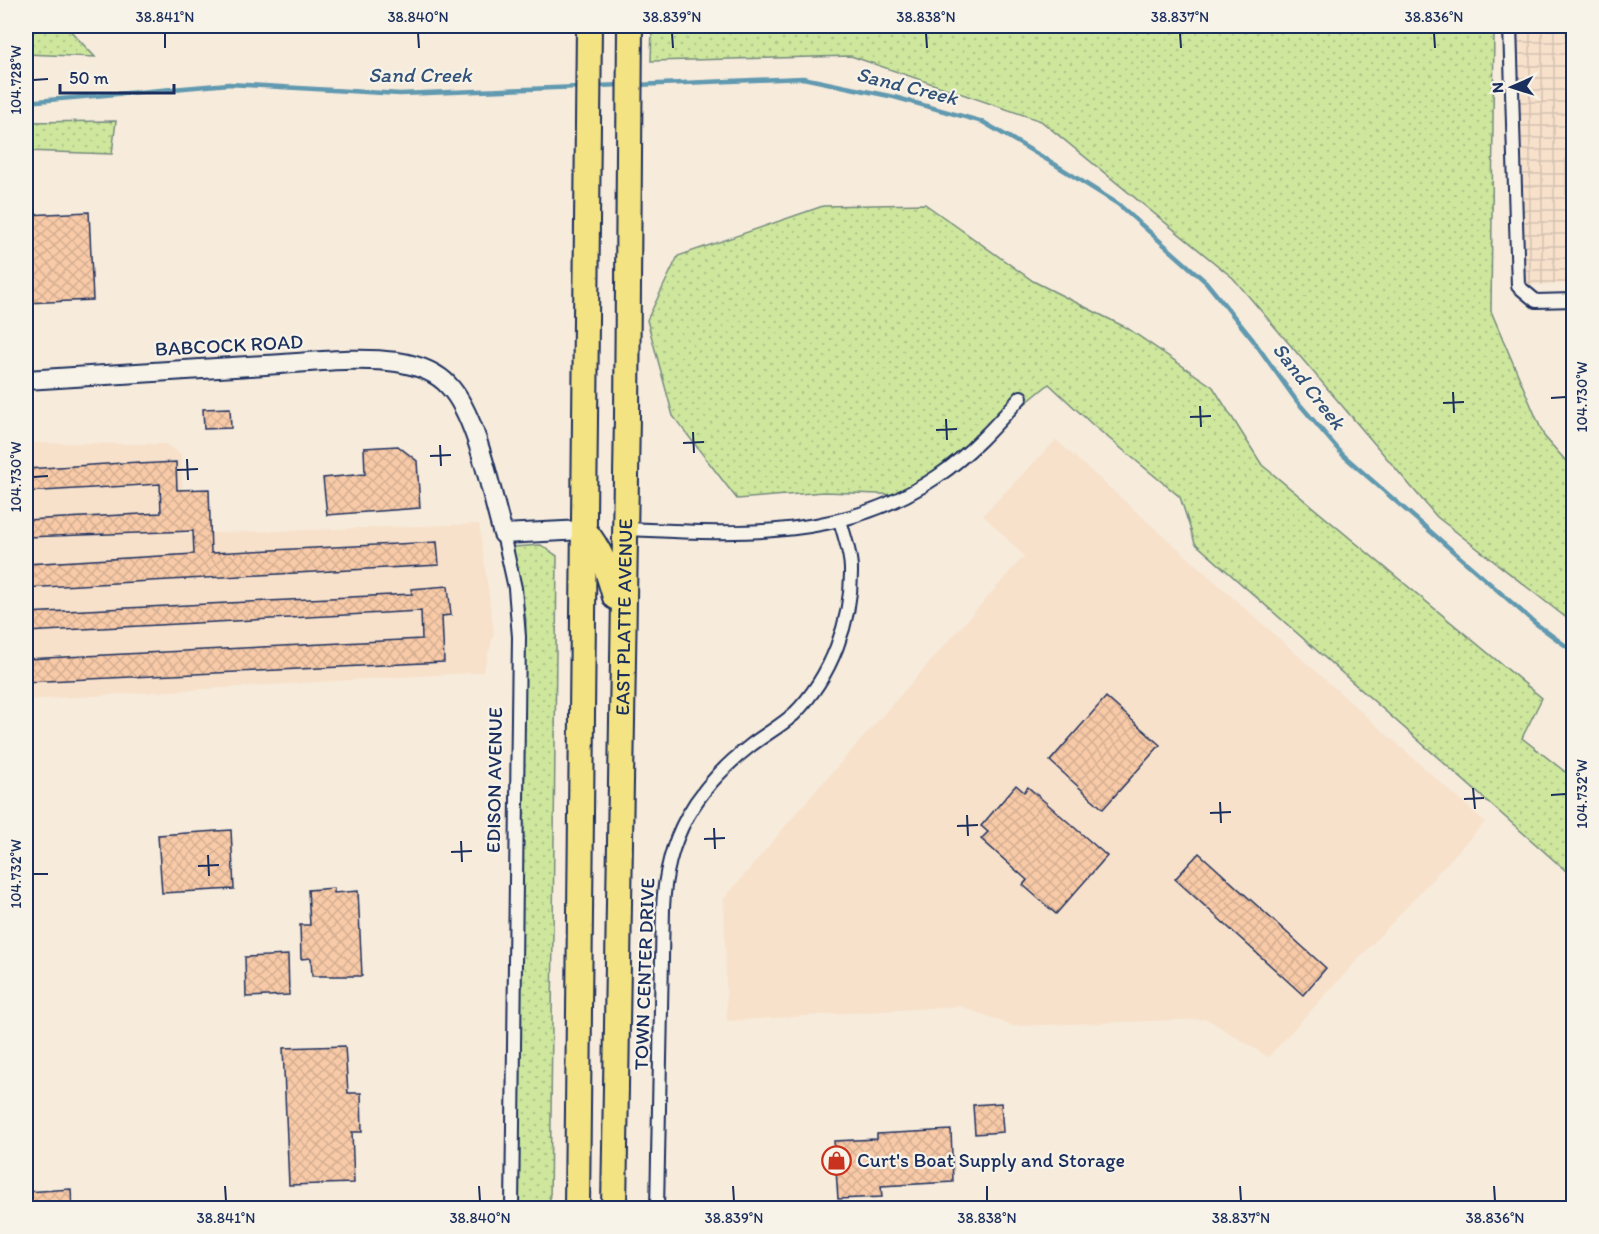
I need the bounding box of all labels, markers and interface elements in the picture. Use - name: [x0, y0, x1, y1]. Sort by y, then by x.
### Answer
- text: 38.841°N: [136, 8, 194, 26]
- text: 38.840°N: [387, 8, 449, 26]
- text: 38.839°N: [643, 8, 701, 26]
- text: 38.838°N: [896, 8, 956, 26]
- text: 38.837°N: [1151, 8, 1209, 26]
- text: 38.836°N: [1405, 8, 1463, 26]
- text: 104.728°W: [7, 45, 25, 115]
- scale bar: [60, 57, 174, 95]
- north arrow: [1482, 57, 1542, 117]
- water label: Sand Creek: [854, 61, 961, 110]
- water label: Sand Creek: [368, 62, 473, 87]
- text: 50 m: [69, 67, 109, 89]
- text: N: [1488, 82, 1507, 94]
- street label: BABCOCK ROAD: [154, 329, 304, 361]
- water label: Sand Creek: [1268, 337, 1352, 435]
- text: 104.730°W: [1573, 361, 1591, 433]
- text: 104.730°W: [7, 441, 25, 513]
- street label: EAST PLATTE AVENUE: [610, 518, 637, 716]
- street label: EDISON AVENUE: [481, 707, 507, 853]
- text: 104.732°W: [1573, 759, 1591, 829]
- text: 104.732°W: [7, 839, 25, 909]
- street label: TOWN CENTER DRIVE: [629, 877, 659, 1071]
- shop icon: Curt's Boat Supply and Storage: [820, 1144, 852, 1176]
- place label: Curt's Boat Supply and Storage: [857, 1148, 1125, 1172]
- text: 38.841°N: [197, 1209, 255, 1227]
- text: 38.840°N: [449, 1209, 511, 1227]
- text: 38.839°N: [705, 1209, 763, 1227]
- text: 38.838°N: [957, 1209, 1017, 1227]
- text: 38.837°N: [1212, 1209, 1270, 1227]
- text: 38.836°N: [1466, 1209, 1524, 1227]

